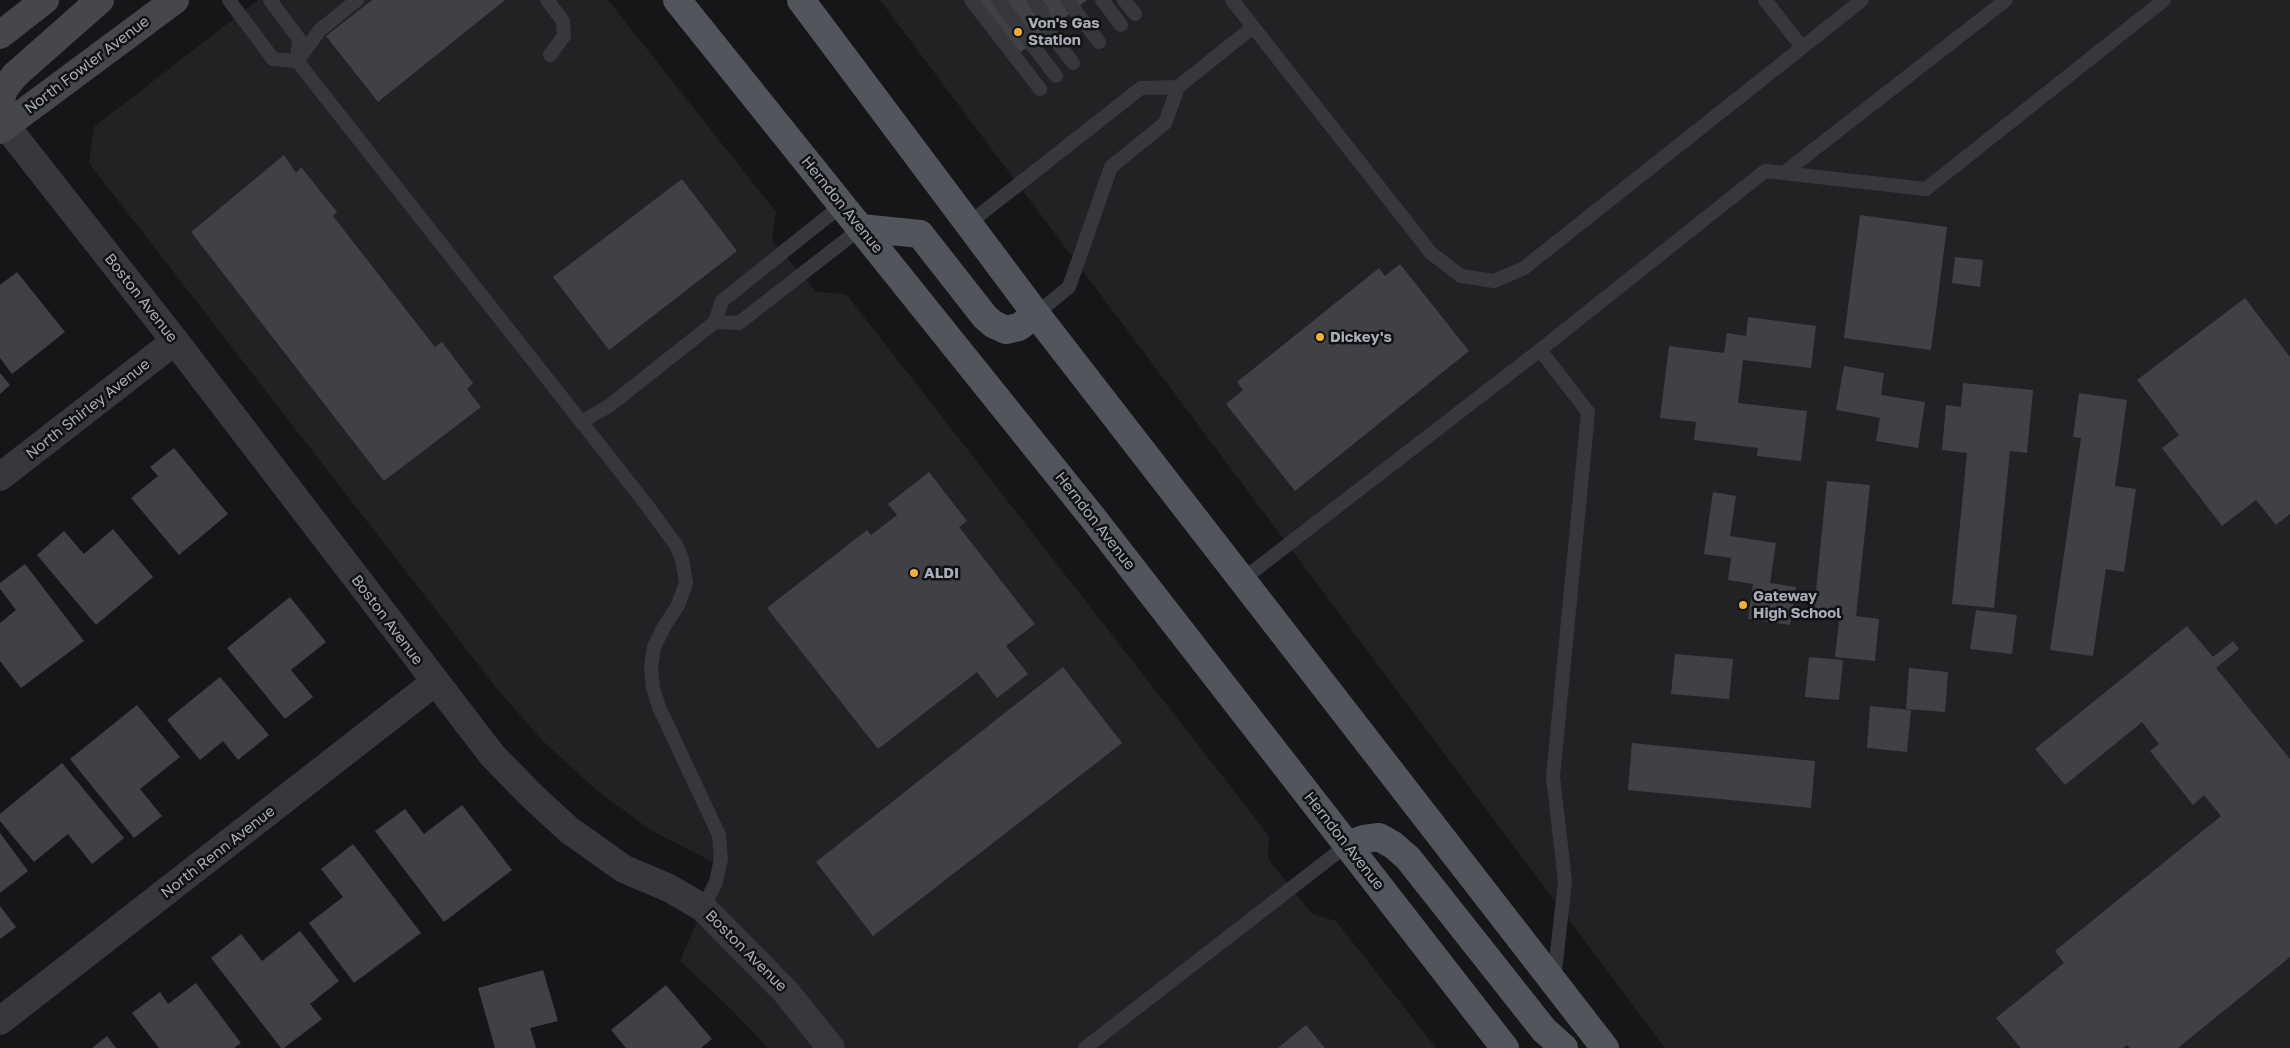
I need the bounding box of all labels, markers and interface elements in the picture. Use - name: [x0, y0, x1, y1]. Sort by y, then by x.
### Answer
- street label: North Fowler Avenue: [21, 12, 153, 118]
- place label: Von's Gas Station: [1028, 14, 1100, 49]
- marker: Von's Gas Station: [1012, 26, 1024, 38]
- street label: Herndon Avenue: [797, 153, 887, 257]
- street label: Boston Avenue: [101, 250, 181, 346]
- place label: Dickey's: [1330, 328, 1392, 346]
- marker: Dickey's: [1314, 331, 1326, 343]
- street label: North Shirley Avenue: [22, 355, 154, 463]
- street label: Herndon Avenue: [1051, 468, 1139, 574]
- place label: ALDI: [924, 564, 959, 582]
- marker: ALDI: [908, 567, 920, 579]
- street label: Boston Avenue: [347, 571, 427, 669]
- place label: Gateway High School: [1753, 587, 1841, 622]
- marker: Gateway High School: [1737, 599, 1749, 611]
- street label: Herndon Avenue: [1300, 788, 1388, 894]
- street label: North Renn Avenue: [158, 802, 278, 902]
- street label: Boston Avenue: [701, 906, 791, 996]

